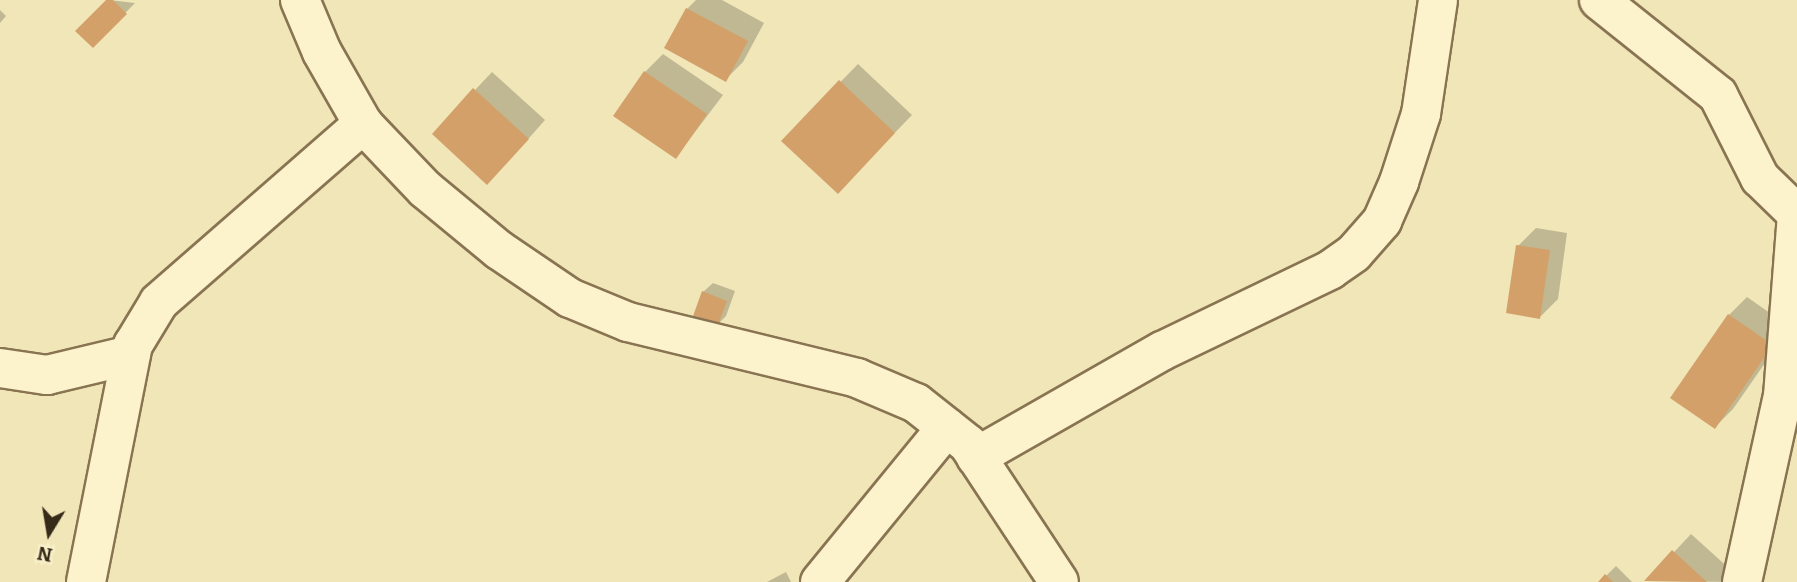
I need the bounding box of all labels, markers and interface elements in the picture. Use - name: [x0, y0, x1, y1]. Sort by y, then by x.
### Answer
- north arrow: [14, 498, 84, 568]
- text: N: [36, 541, 54, 567]

